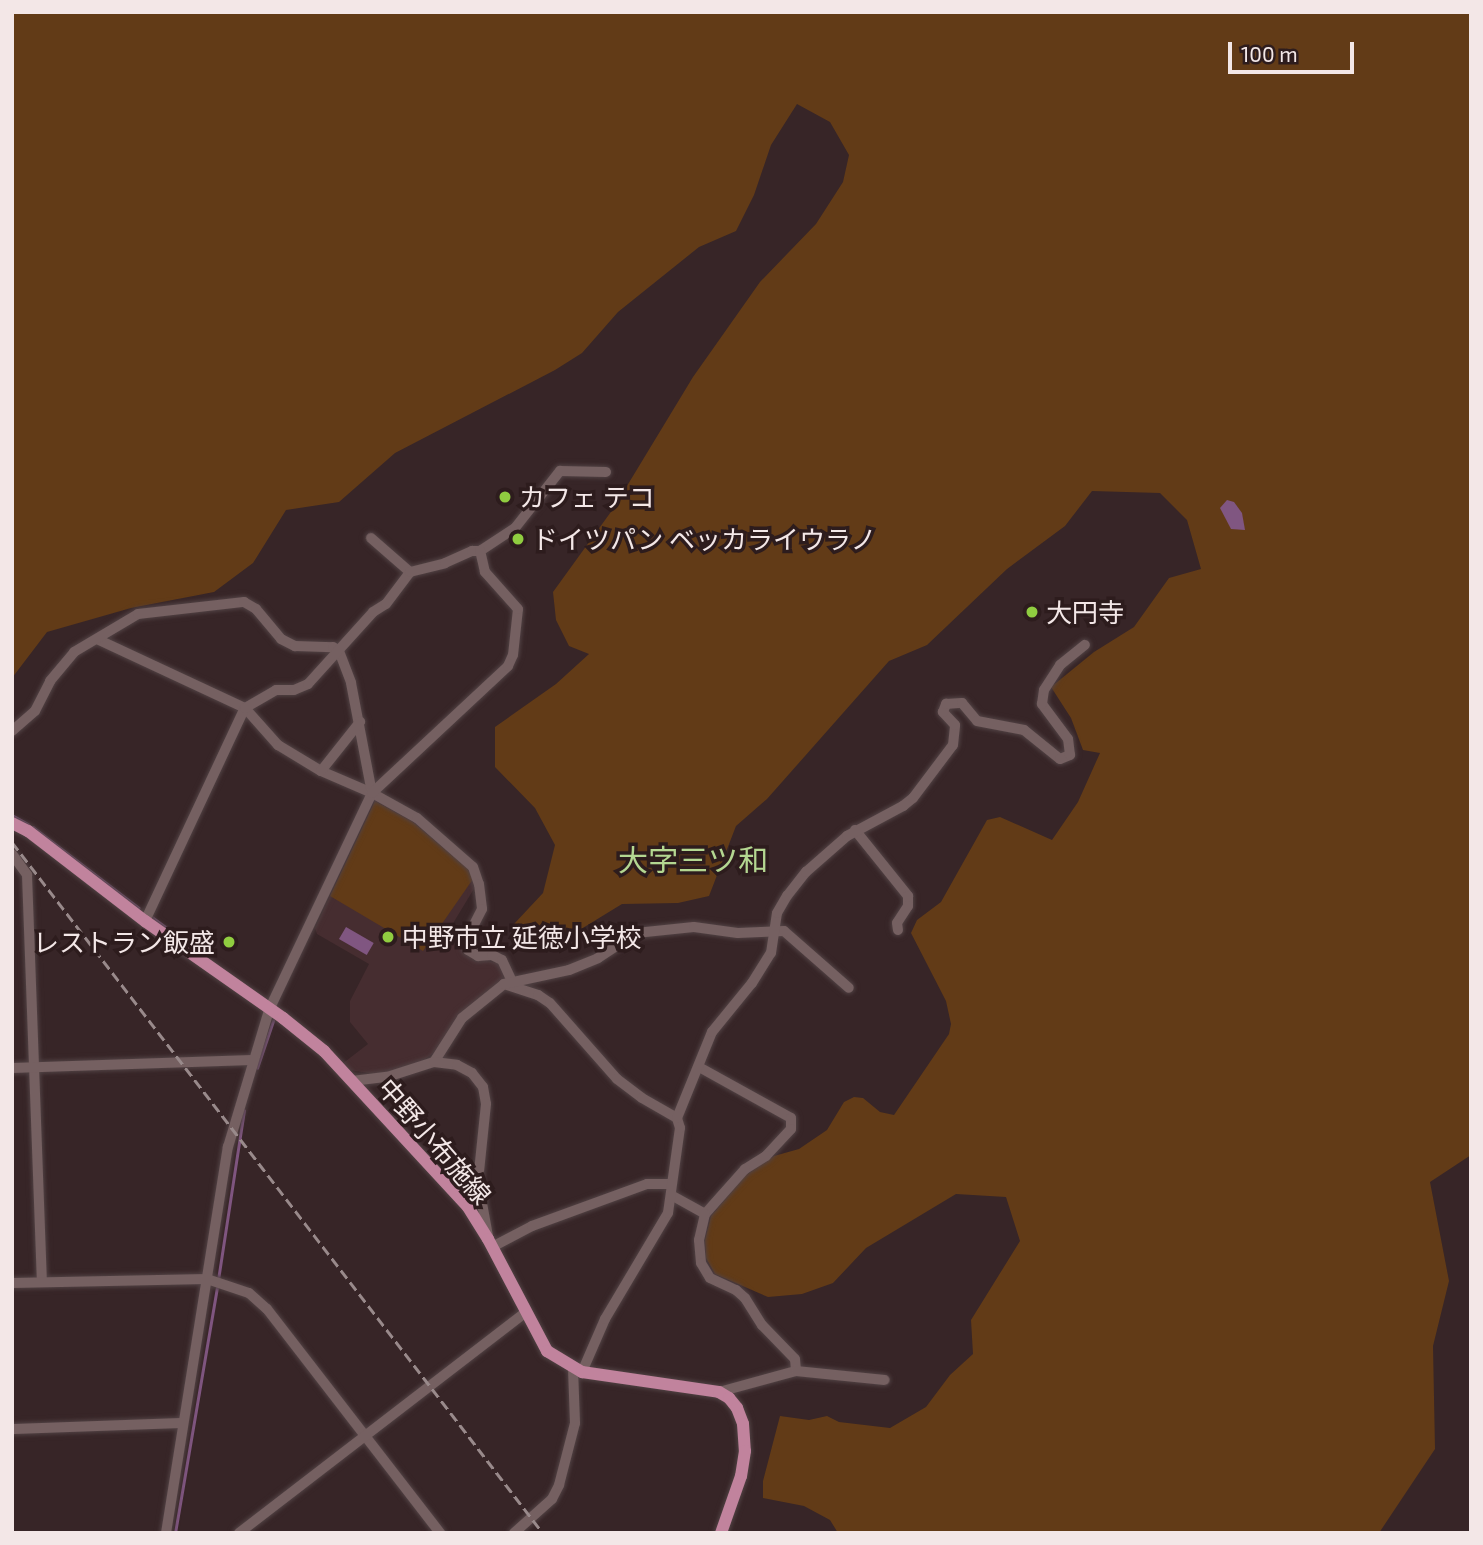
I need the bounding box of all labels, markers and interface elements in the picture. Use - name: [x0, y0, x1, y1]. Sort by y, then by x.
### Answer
- scale bar: [1231, 28, 1357, 72]
- text: 100 m: [1241, 41, 1298, 66]
- place label: カフェ テコ: [519, 481, 655, 513]
- marker: カフェ テコ: [497, 489, 513, 505]
- place label: ドイツパン ベッカライウラノ: [532, 523, 876, 555]
- marker: ドイツパン ベッカライウラノ: [510, 531, 526, 547]
- place label: 大円寺: [1046, 596, 1124, 628]
- marker: 大円寺: [1024, 604, 1040, 620]
- district label: 大字三ツ和: [618, 841, 768, 877]
- place label: 中野市立 延徳小学校: [402, 921, 642, 953]
- place label: レストラン飯盛: [33, 926, 215, 958]
- marker: 中野市立 延徳小学校: [380, 929, 396, 945]
- marker: レストラン飯盛: [221, 934, 237, 950]
- street label: 中野小布施線: [372, 1072, 498, 1210]

